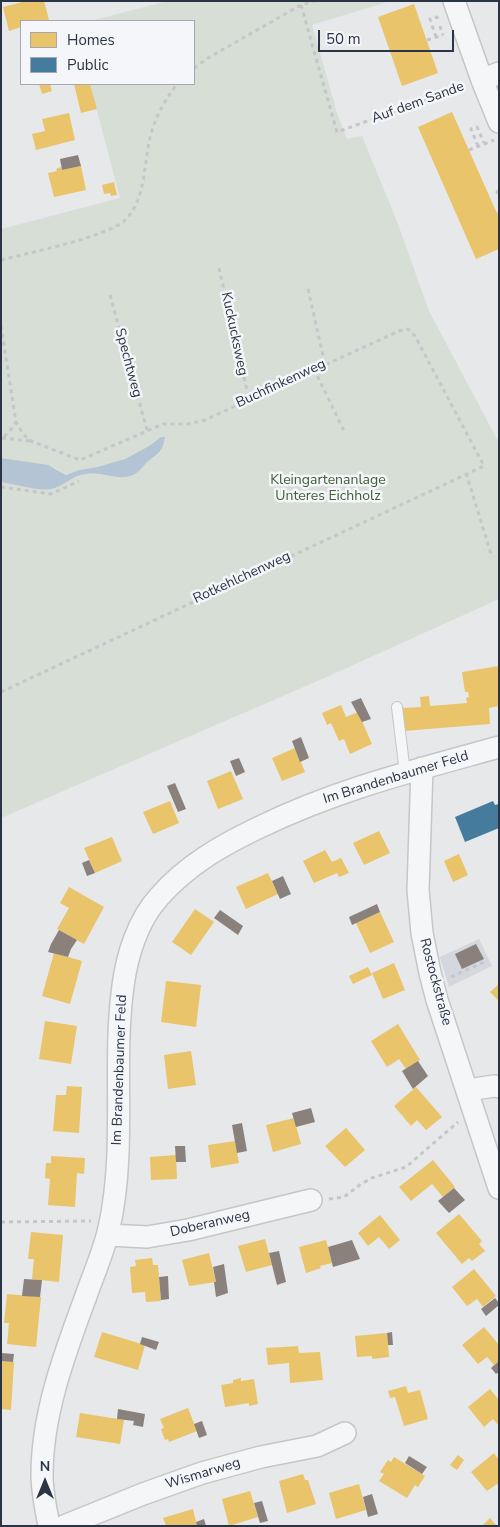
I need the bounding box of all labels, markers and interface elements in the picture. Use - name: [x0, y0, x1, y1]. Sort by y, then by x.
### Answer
- legend: [20, 20, 195, 85]
- scale bar: [320, 20, 456, 52]
- text: 50 m: [326, 29, 361, 49]
- text: Homes: [67, 30, 115, 50]
- text: Public: [67, 55, 108, 75]
- street label: Auf dem Sande: [370, 79, 466, 127]
- street label: Kuckucksweg: [217, 291, 251, 377]
- street label: Spechtweg: [111, 327, 145, 399]
- street label: Buchfinkenweg: [233, 356, 329, 412]
- park label: Kleingartenanlage Unteres Eichholz: [270, 473, 386, 506]
- street label: Rotkehlchenweg: [191, 548, 293, 608]
- street label: Im Brandenbaumer Feld: [321, 748, 471, 808]
- street label: Rostockstraße: [415, 937, 455, 1027]
- street label: Im Brandenbaumer Feld: [109, 994, 131, 1146]
- street label: Doberanweg: [168, 1207, 252, 1241]
- street label: Wismarweg: [163, 1455, 243, 1493]
- north arrow: [20, 1457, 70, 1507]
- text: N: [40, 1457, 50, 1476]

